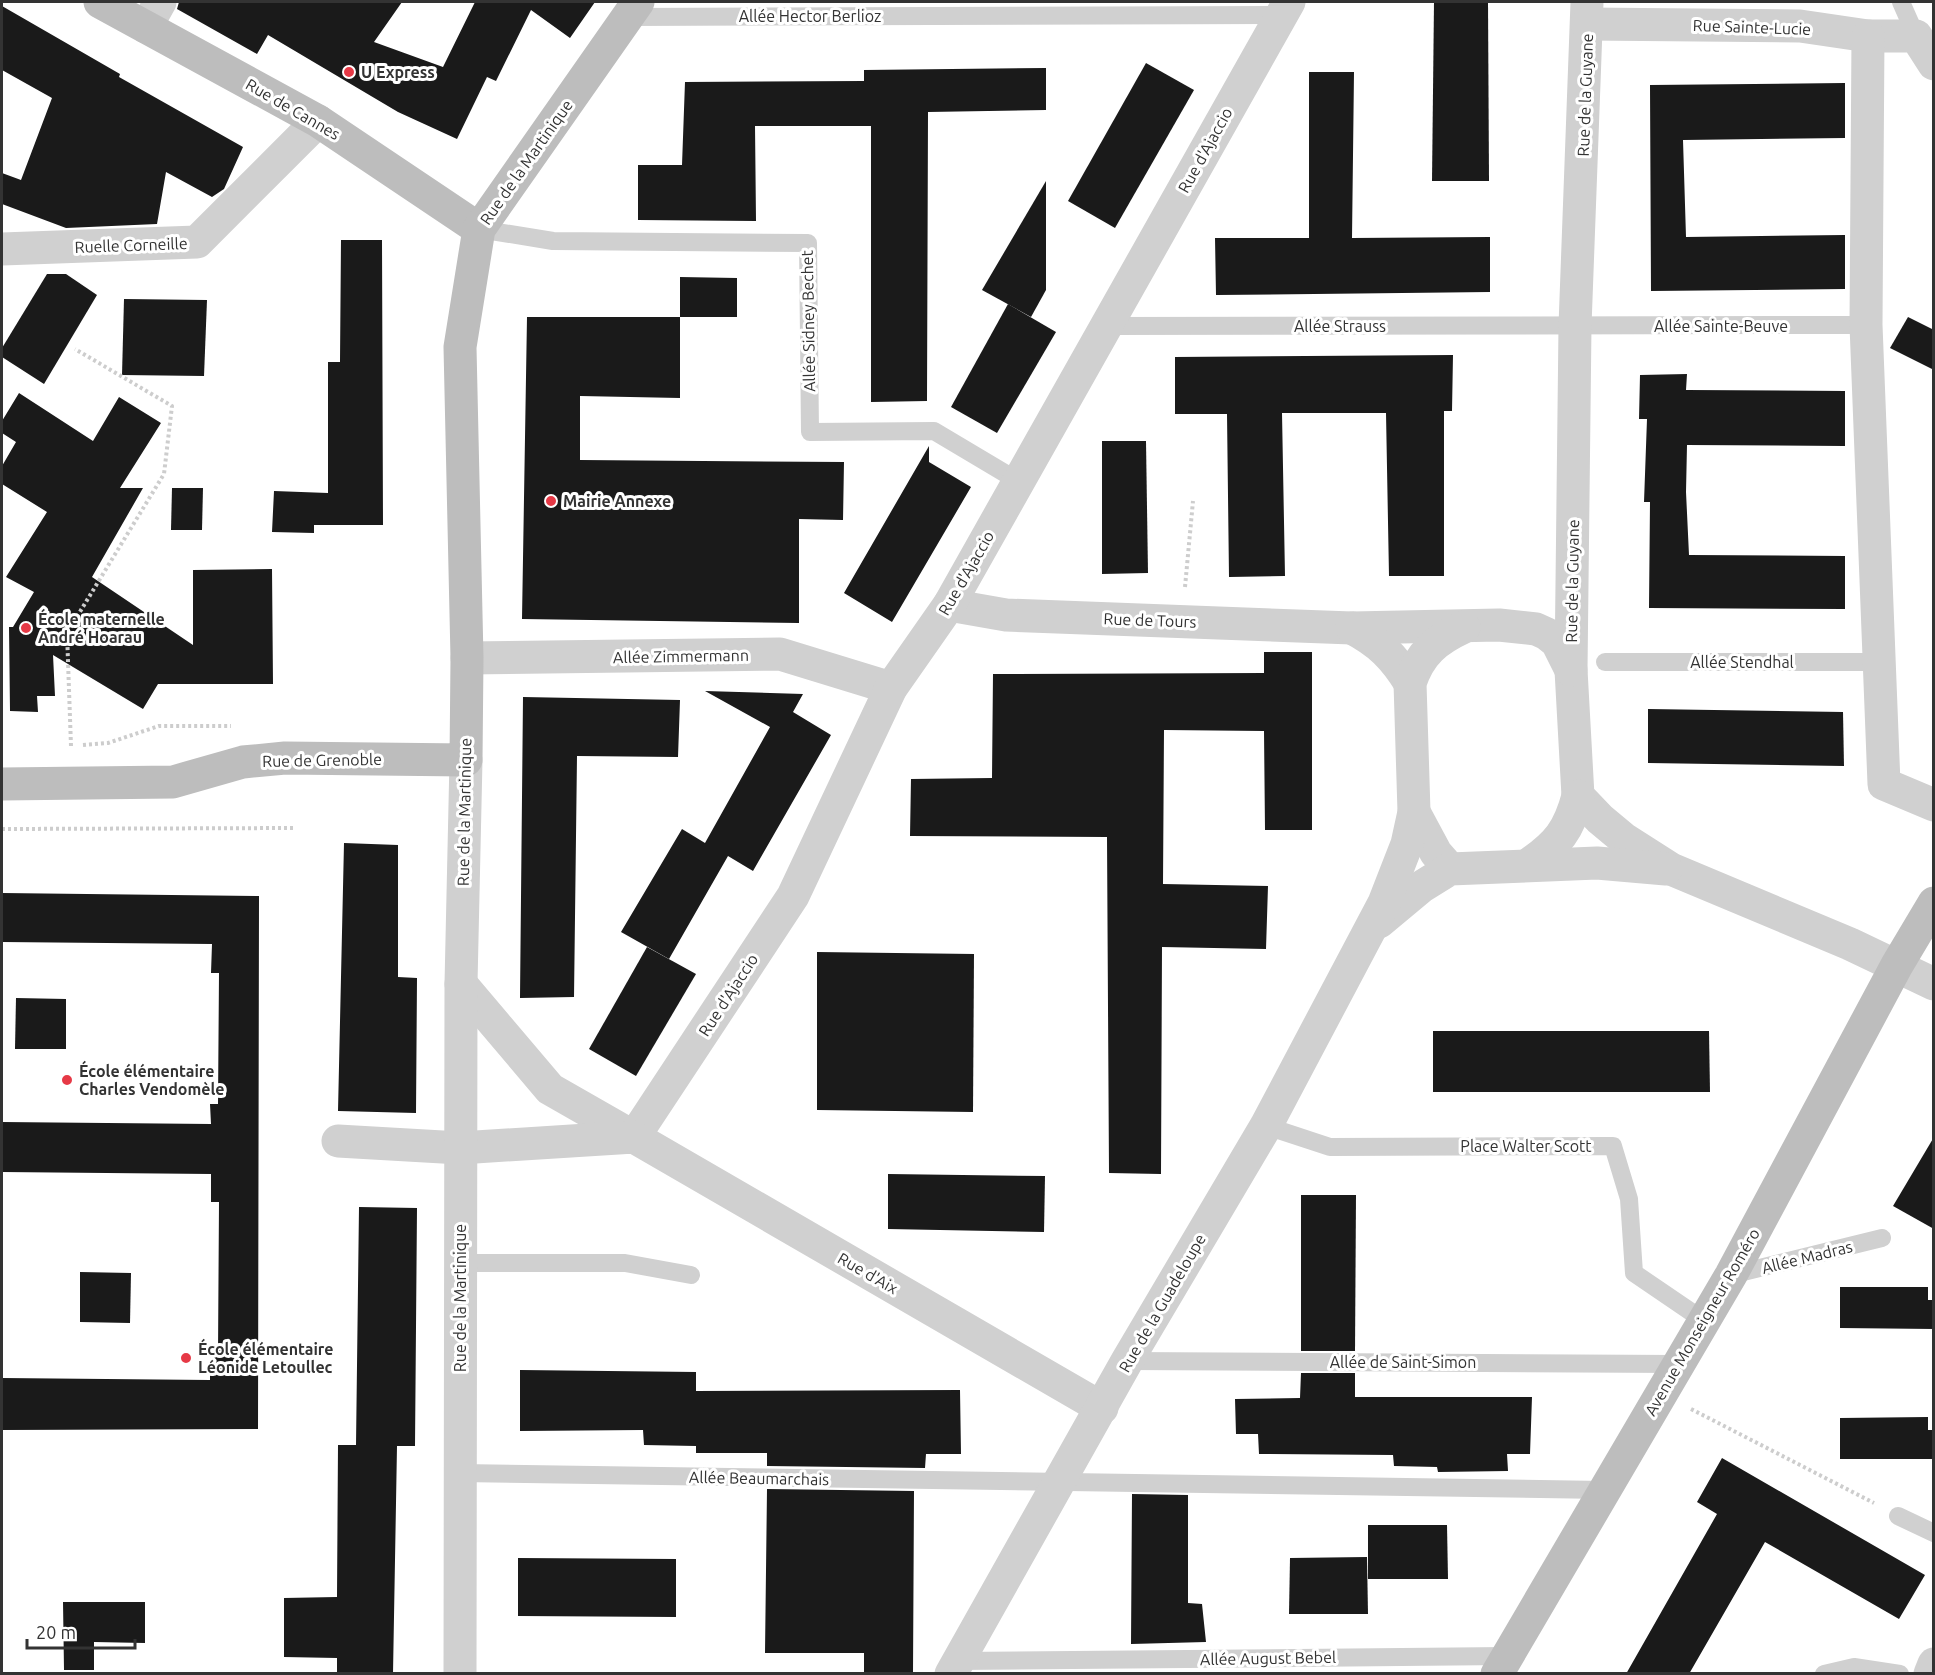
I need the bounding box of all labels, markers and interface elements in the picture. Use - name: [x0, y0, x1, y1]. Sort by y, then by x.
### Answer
- street label: Allée Hector Berlioz: [739, 7, 881, 25]
- street label: Rue Sainte-Lucie: [1693, 16, 1811, 38]
- street label: Rue de la Guyane: [1574, 33, 1596, 157]
- place label: U Express: [361, 63, 435, 81]
- marker: U Express: [342, 65, 356, 79]
- street label: Rue de Cannes: [243, 75, 343, 143]
- street label: Rue de la Martinique: [476, 96, 576, 228]
- street label: Rue d'Ajaccio: [1174, 104, 1236, 196]
- street label: Ruelle Corneille: [74, 234, 188, 256]
- street label: Allée Sidney Bechet: [798, 249, 818, 392]
- street label: Allée Strauss: [1294, 317, 1386, 335]
- street label: Allée Sainte-Beuve: [1654, 317, 1788, 335]
- place label: Mairie Annexe: [563, 492, 671, 510]
- marker: Mairie Annexe: [544, 494, 558, 508]
- street label: Rue de la Guyane: [1562, 519, 1582, 643]
- street label: Rue d'Ajaccio: [935, 528, 997, 618]
- place label: École maternelle André Hoarau: [38, 608, 165, 646]
- street label: Rue de Tours: [1103, 609, 1197, 631]
- marker: École maternelle André Hoarau: [19, 621, 33, 635]
- street label: Allée Zimmermann: [613, 646, 749, 666]
- street label: Allée Stendhal: [1690, 653, 1794, 671]
- street label: Rue de la Martinique: [454, 738, 474, 886]
- street label: Rue de Grenoble: [262, 750, 382, 770]
- street label: Rue d'Ajaccio: [695, 951, 761, 1039]
- place label: École élémentaire Charles Vendomèle: [79, 1060, 225, 1098]
- marker: École élémentaire Charles Vendomèle: [60, 1073, 74, 1087]
- street label: Place Walter Scott: [1460, 1137, 1592, 1155]
- street label: Rue de la Martinique: [451, 1224, 469, 1372]
- street label: Avenue Monseigneur Roméro: [1641, 1225, 1763, 1419]
- street label: Rue de la Guadeloupe: [1115, 1231, 1209, 1375]
- street label: Allée Madras: [1760, 1237, 1854, 1277]
- street label: Rue d'Aix: [835, 1249, 901, 1297]
- place label: École élémentaire Léonide Letoullec: [198, 1338, 334, 1376]
- marker: École élémentaire Léonide Letoullec: [179, 1351, 193, 1365]
- street label: Allée de Saint-Simon: [1330, 1353, 1476, 1371]
- street label: Allée Beaumarchais: [689, 1468, 829, 1488]
- scale bar: [27, 1612, 135, 1650]
- text: 20 m: [36, 1622, 76, 1642]
- street label: Allée August Bebel: [1200, 1648, 1336, 1668]

